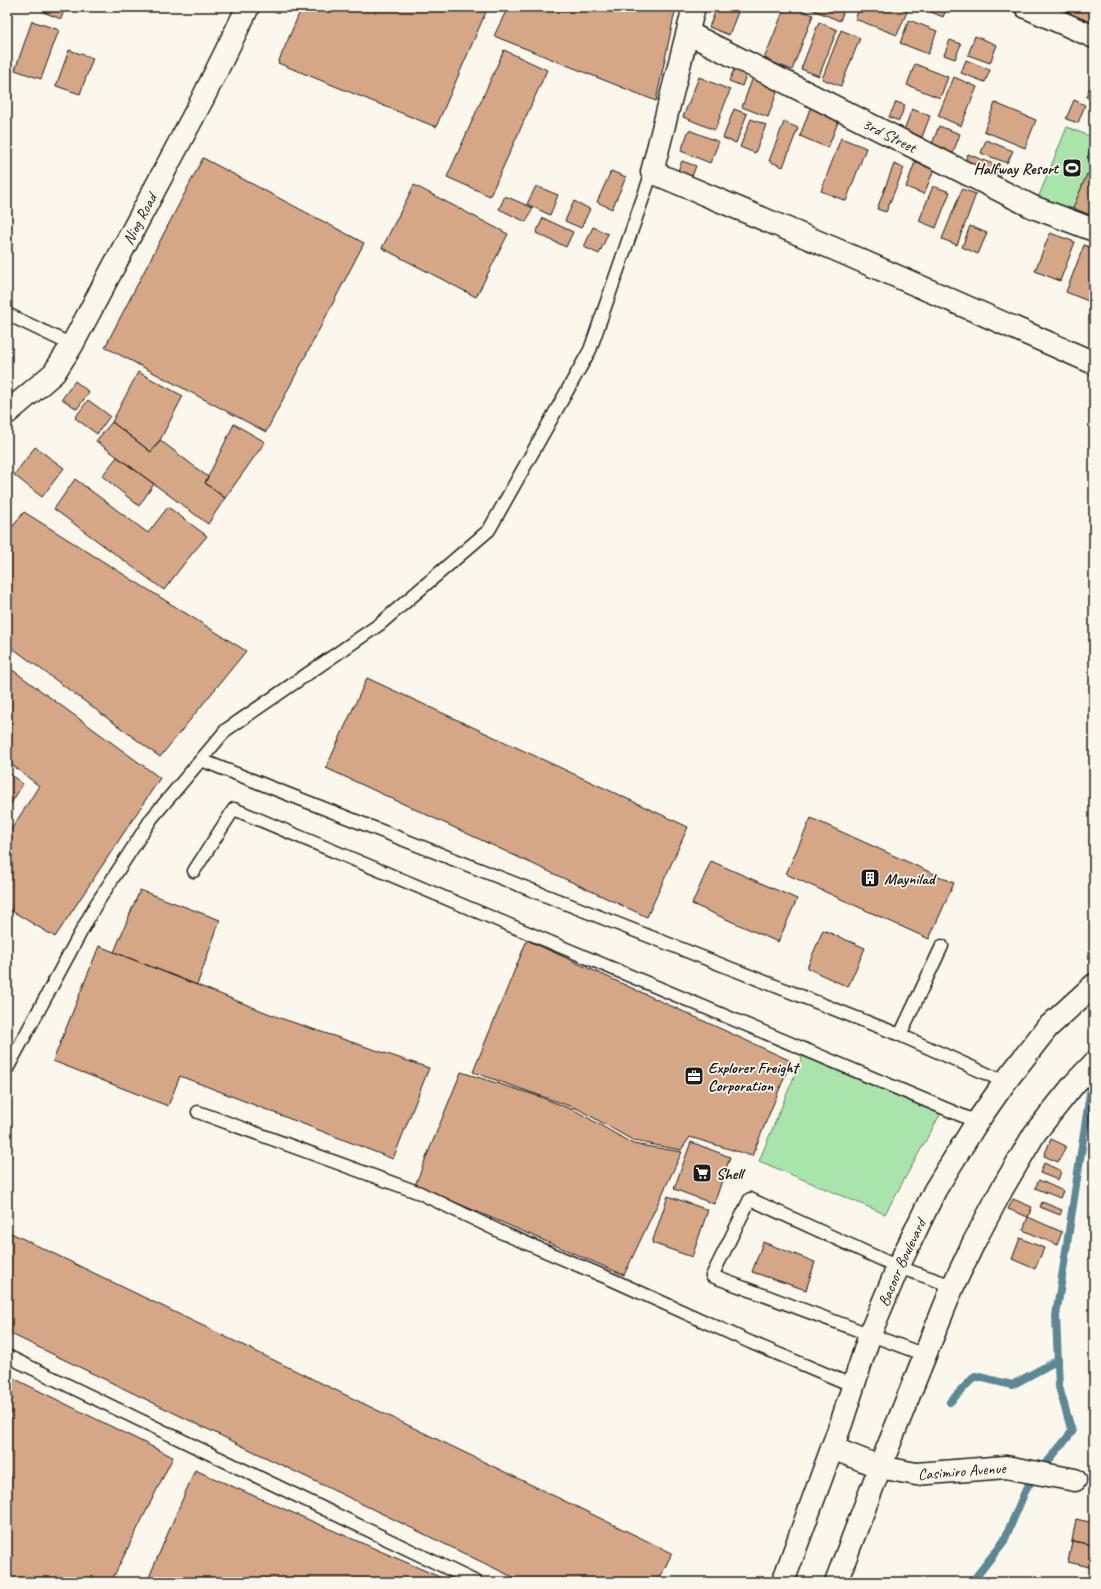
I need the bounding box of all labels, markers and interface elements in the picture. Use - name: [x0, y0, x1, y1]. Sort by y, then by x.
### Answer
- street label: 3rd Street: [859, 114, 921, 158]
- sports icon: Halfway Resort: [1061, 157, 1083, 179]
- place label: Halfway Resort: [974, 159, 1060, 179]
- street label: Niog Road: [118, 188, 163, 248]
- building icon: Maynilad: [859, 867, 881, 889]
- place label: Maynilad: [884, 869, 937, 889]
- place label: Explorer Freight Corporation: [708, 1058, 801, 1096]
- office icon: Explorer Freight Corporation: [683, 1065, 705, 1087]
- supermarket icon: Shell: [691, 1162, 713, 1184]
- place label: Shell: [716, 1164, 746, 1184]
- street label: Bacoor Boulevard: [874, 1213, 932, 1310]
- street label: Casimiro Avenue: [917, 1458, 1008, 1485]

